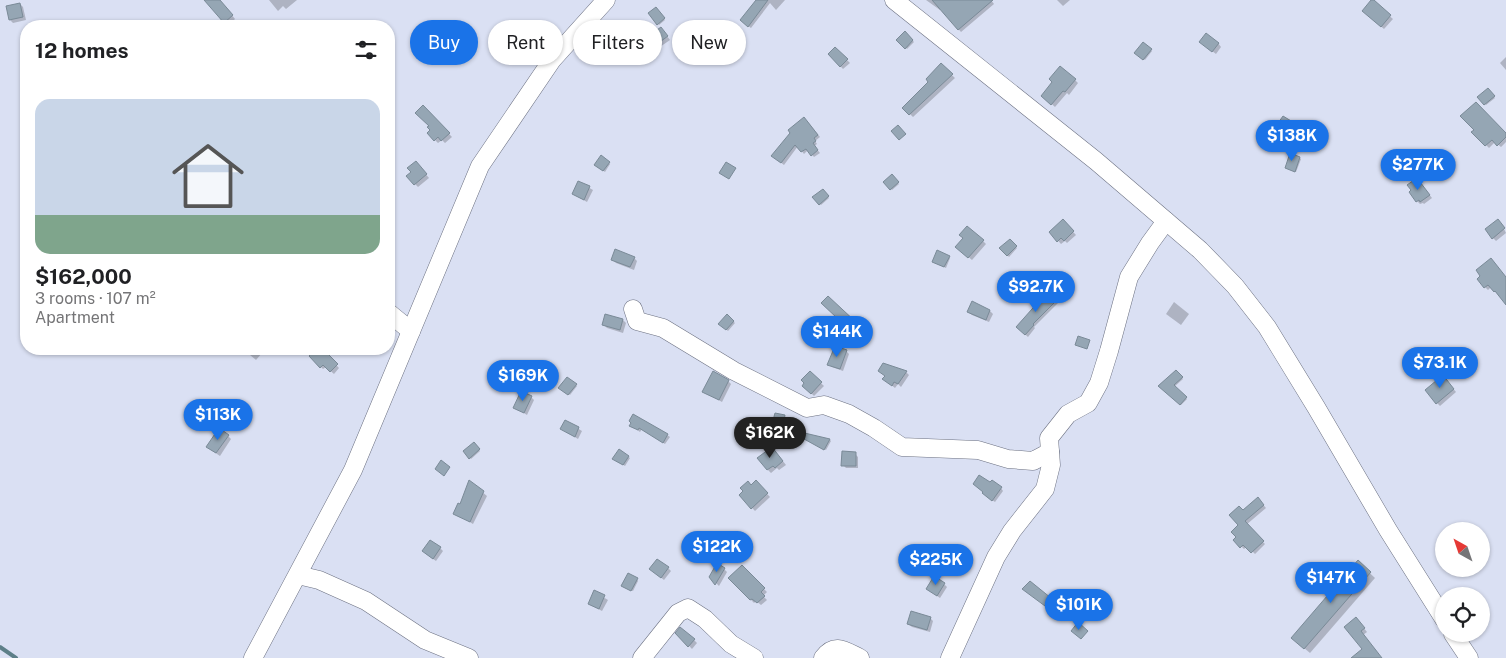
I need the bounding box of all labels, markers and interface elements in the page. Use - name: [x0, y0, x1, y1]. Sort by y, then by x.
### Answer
- chip: Buy: [410, 20, 478, 65]
- chip: Rent: [488, 20, 563, 65]
- chip: Filters: [573, 20, 662, 65]
- chip: New: [672, 20, 746, 65]
- icon: filters: [352, 36, 380, 64]
- text: 12 homes: [35, 38, 129, 63]
- pin: $138K: [1257, 120, 1327, 162]
- text: $138K: [1267, 126, 1317, 145]
- icon: home: [163, 131, 253, 221]
- pin: $277K: [1383, 148, 1453, 191]
- text: $277K: [1392, 155, 1444, 174]
- text: $162,000: [35, 264, 132, 289]
- pin: $92.7K: [995, 270, 1077, 313]
- text: $92.7K: [1008, 277, 1064, 296]
- text: 3 rooms · 107 m²: [35, 289, 156, 308]
- text: Apartment: [35, 308, 115, 327]
- pin: $144K: [802, 316, 872, 358]
- text: $144K: [812, 322, 862, 341]
- pin: $73.1K: [1399, 346, 1481, 389]
- text: $73.1K: [1413, 353, 1467, 372]
- pin: $169K: [488, 360, 558, 402]
- text: $169K: [498, 366, 548, 385]
- pin: $113K: [183, 398, 253, 441]
- text: $113K: [195, 405, 241, 424]
- pin: $162K: [735, 416, 805, 459]
- text: $162K: [745, 423, 795, 442]
- north arrow: [1435, 522, 1490, 578]
- map controls: [1435, 522, 1490, 642]
- pin: $122K: [682, 530, 752, 573]
- text: $122K: [692, 537, 742, 556]
- pin: $225K: [901, 544, 971, 586]
- text: $225K: [909, 550, 963, 569]
- pin: $147K: [1296, 562, 1366, 604]
- text: $147K: [1306, 568, 1356, 587]
- button: locate: [1435, 587, 1490, 642]
- pin: $101K: [1044, 588, 1114, 631]
- text: $101K: [1056, 595, 1102, 614]

